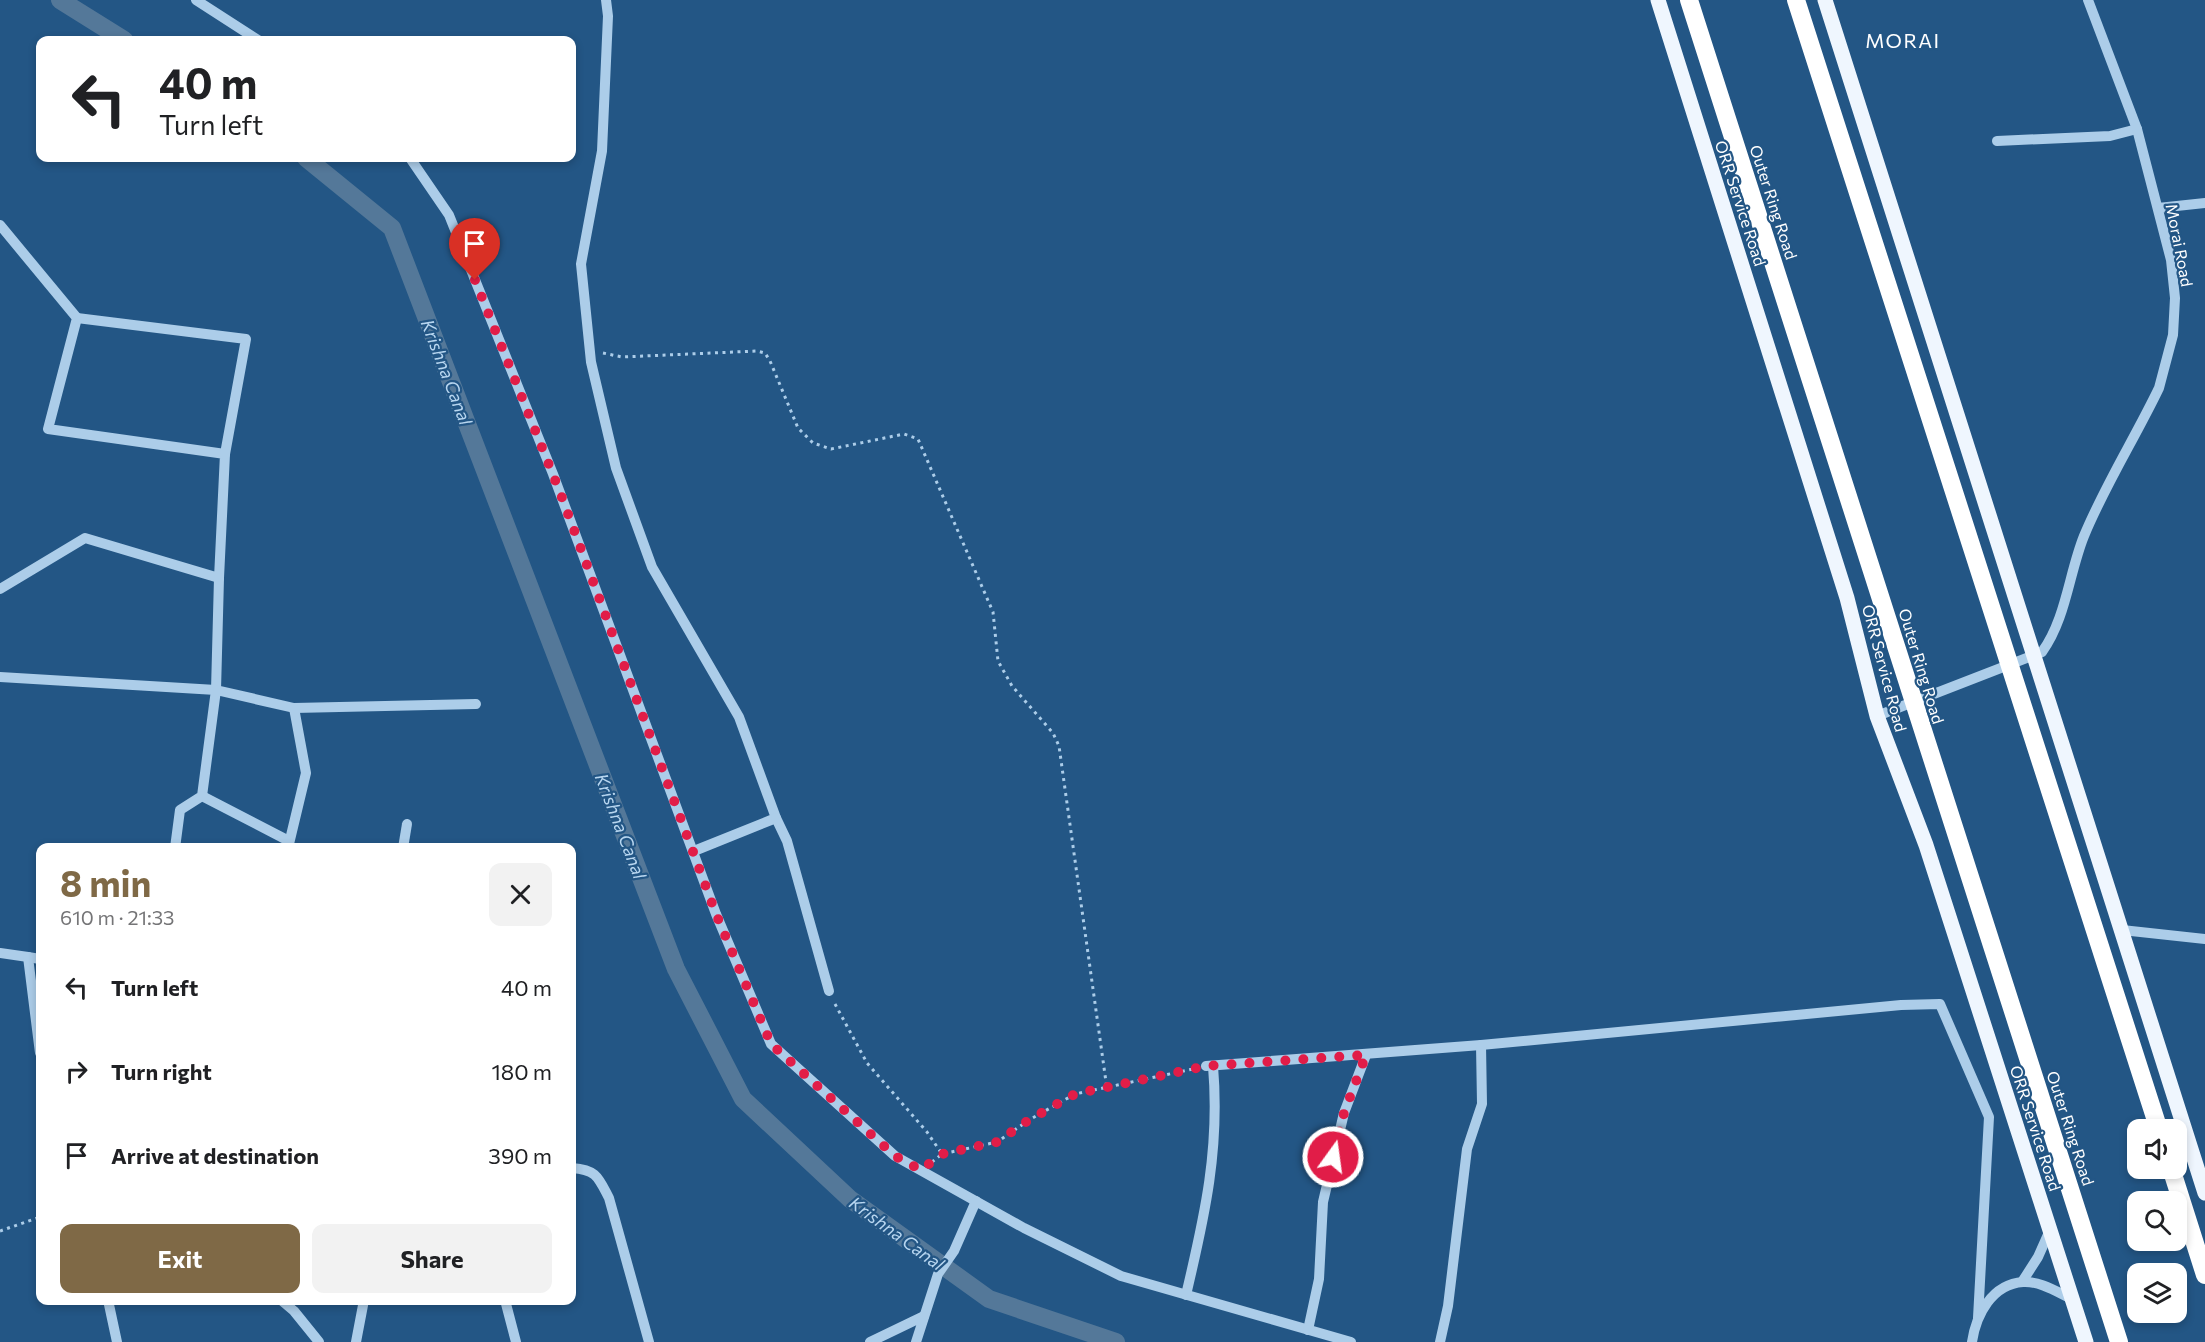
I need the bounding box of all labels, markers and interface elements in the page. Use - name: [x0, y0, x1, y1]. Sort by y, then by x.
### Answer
- district label: MORAI: [1865, 28, 1941, 52]
- text: 40 m: [159, 56, 257, 108]
- icon: left: [60, 60, 138, 138]
- text: Turn left: [159, 108, 263, 141]
- street label: ORR Service Road: [1712, 138, 1770, 268]
- street label: Outer Ring Road: [1747, 142, 1801, 262]
- street label: Morai Road: [2163, 202, 2197, 288]
- pin: [449, 218, 500, 280]
- icon: arrive: [458, 227, 491, 260]
- water label: Krishna Canal: [417, 316, 477, 428]
- street label: ORR Service Road: [1859, 602, 1911, 734]
- street label: Outer Ring Road: [1895, 606, 1949, 726]
- water label: Krishna Canal: [591, 770, 651, 882]
- text: 8 min: [60, 860, 151, 904]
- button: close: [489, 863, 552, 926]
- text: 610 m · 21:33: [60, 905, 175, 929]
- icon: left: [60, 971, 93, 1004]
- text: Turn left: [111, 974, 198, 1001]
- text: 40 m: [501, 974, 552, 1001]
- icon: right: [60, 1055, 93, 1088]
- text: Turn right: [111, 1058, 212, 1085]
- text: 180 m: [491, 1058, 552, 1085]
- street label: ORR Service Road: [2007, 1063, 2065, 1193]
- street label: Outer Ring Road: [2044, 1068, 2098, 1188]
- map controls: [2127, 1119, 2187, 1323]
- button: sound: [2127, 1119, 2187, 1179]
- position arrow: [1301, 1125, 1365, 1189]
- icon: arrive: [60, 1139, 93, 1172]
- text: Arrive at destination: [111, 1142, 319, 1169]
- text: 390 m: [488, 1142, 552, 1169]
- water label: Krishna Canal: [845, 1191, 949, 1275]
- button: search: [2127, 1191, 2187, 1251]
- button: Exit: [60, 1224, 300, 1293]
- button: Share: [312, 1224, 552, 1293]
- button: layers: [2127, 1263, 2187, 1323]

